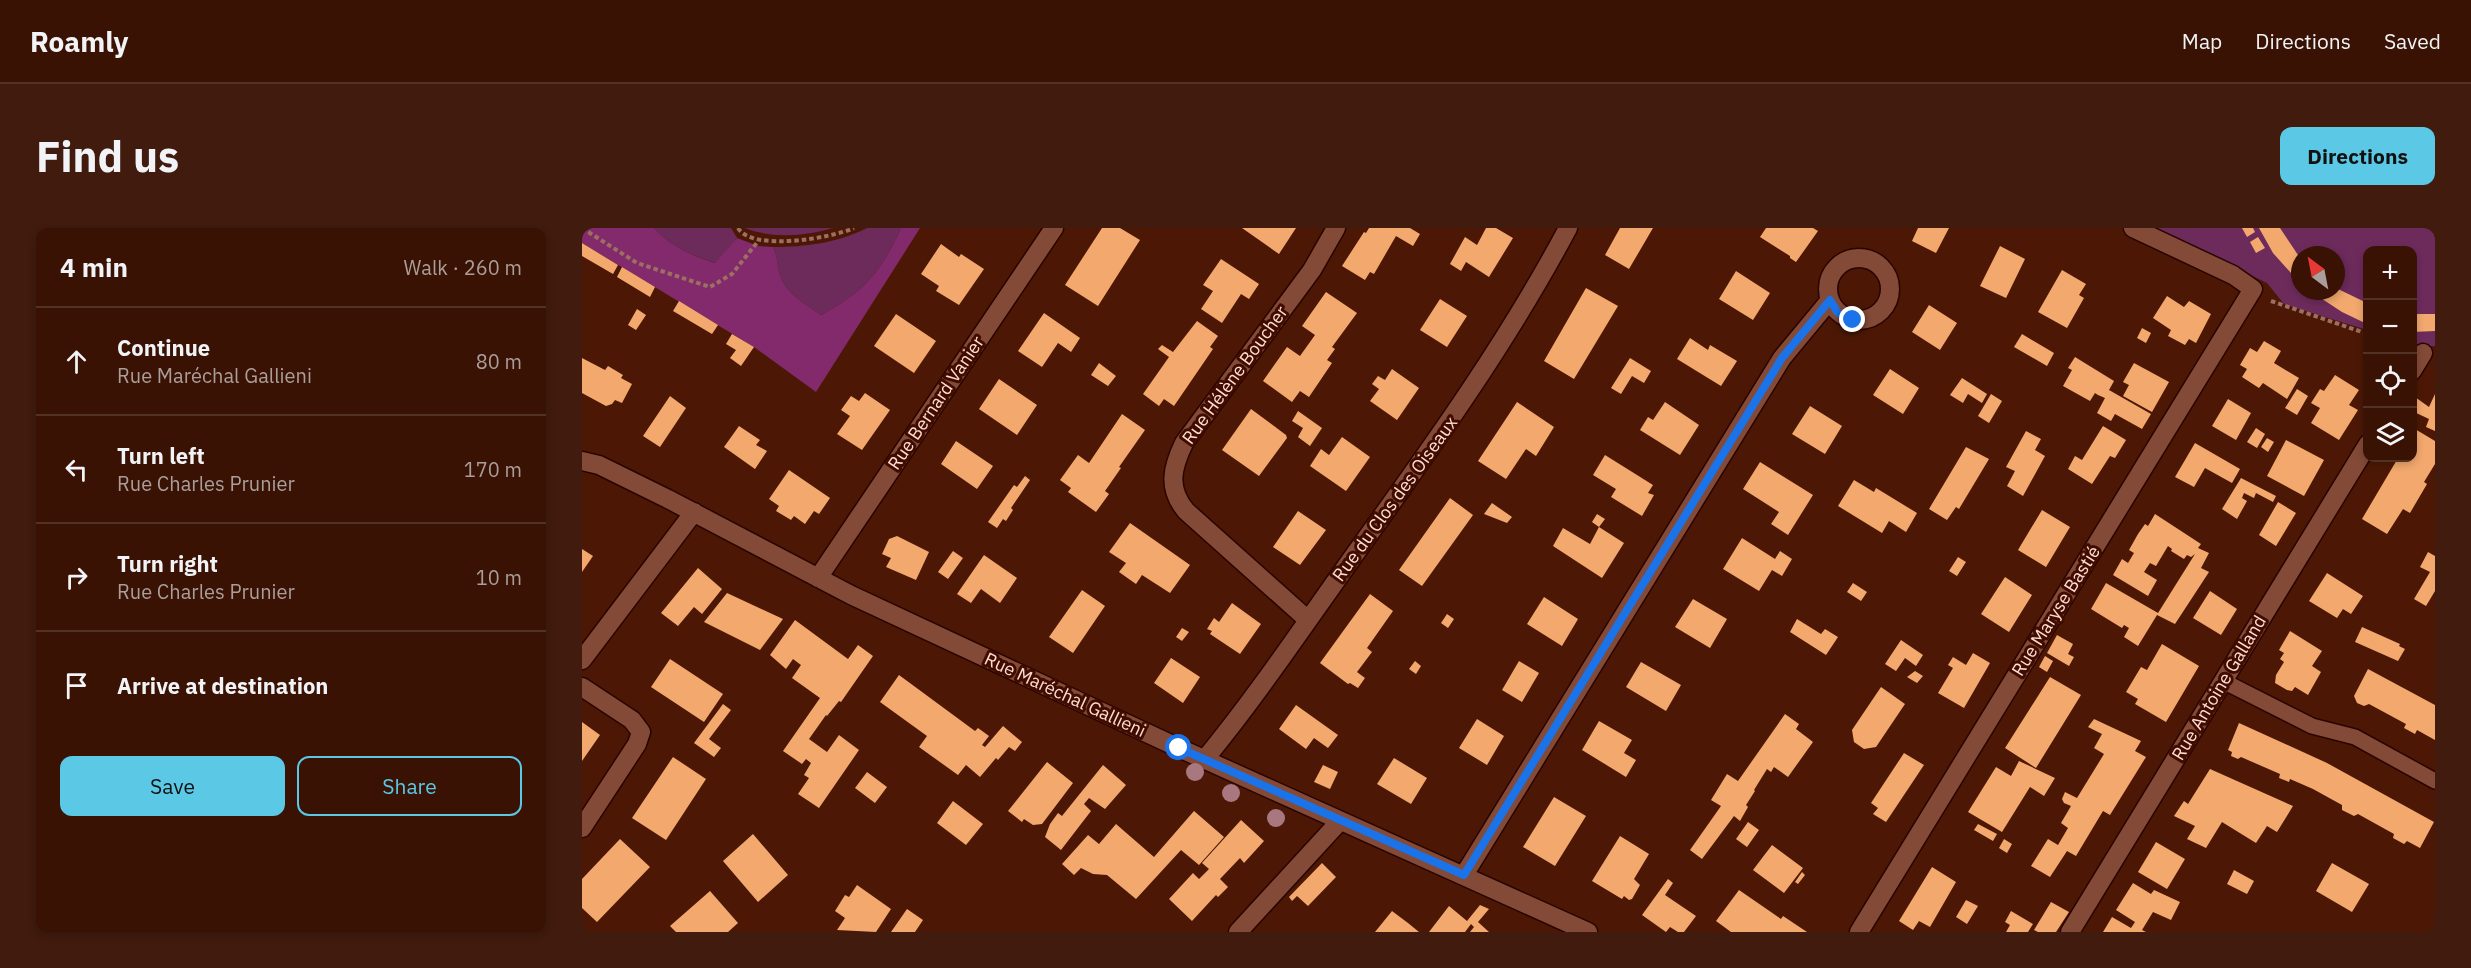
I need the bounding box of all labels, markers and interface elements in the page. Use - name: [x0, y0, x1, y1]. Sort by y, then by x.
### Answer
- text: Roamly: [30, 23, 128, 60]
- text: Map: [2182, 27, 2222, 55]
- text: Directions: [2255, 27, 2351, 55]
- text: Saved: [2384, 27, 2441, 55]
- button: Directions: [2280, 127, 2435, 185]
- text: Find us: [36, 129, 179, 184]
- north arrow: [2291, 246, 2345, 300]
- map controls: [2363, 246, 2417, 462]
- button: +: [2363, 246, 2417, 300]
- text: 4 min: [60, 250, 128, 284]
- text: Walk · 260 m: [404, 254, 522, 281]
- button: −: [2363, 300, 2417, 354]
- street label: Rue Hélène Boucher: [1177, 301, 1293, 448]
- route end: [1839, 306, 1865, 332]
- street label: Rue Bernard Vanier: [882, 331, 989, 474]
- text: Continue: [117, 333, 210, 362]
- icon: ahead: [60, 345, 93, 378]
- text: 80 m: [476, 348, 522, 375]
- button: locate: [2363, 354, 2417, 408]
- text: Rue Maréchal Gallieni: [117, 362, 312, 389]
- button: layers: [2363, 408, 2417, 462]
- street label: Rue du Clos des Oiseaux: [1327, 412, 1462, 586]
- text: Turn left: [117, 441, 205, 470]
- icon: left: [60, 453, 93, 486]
- text: 170 m: [464, 456, 522, 483]
- text: Rue Charles Prunier: [117, 470, 295, 497]
- street label: Rue Maryse Bastié: [2006, 541, 2105, 680]
- text: Turn right: [117, 549, 218, 578]
- icon: right: [60, 561, 93, 594]
- text: 10 m: [476, 564, 522, 591]
- text: Rue Charles Prunier: [117, 578, 295, 605]
- street label: Rue Antoine Galland: [2166, 611, 2271, 764]
- street label: Rue Maréchal Gallieni: [981, 647, 1150, 742]
- icon: arrive: [60, 669, 93, 702]
- text: Arrive at destination: [117, 671, 328, 700]
- route start: [1165, 734, 1191, 760]
- button: Save: [60, 756, 285, 816]
- button: Share: [297, 756, 522, 816]

